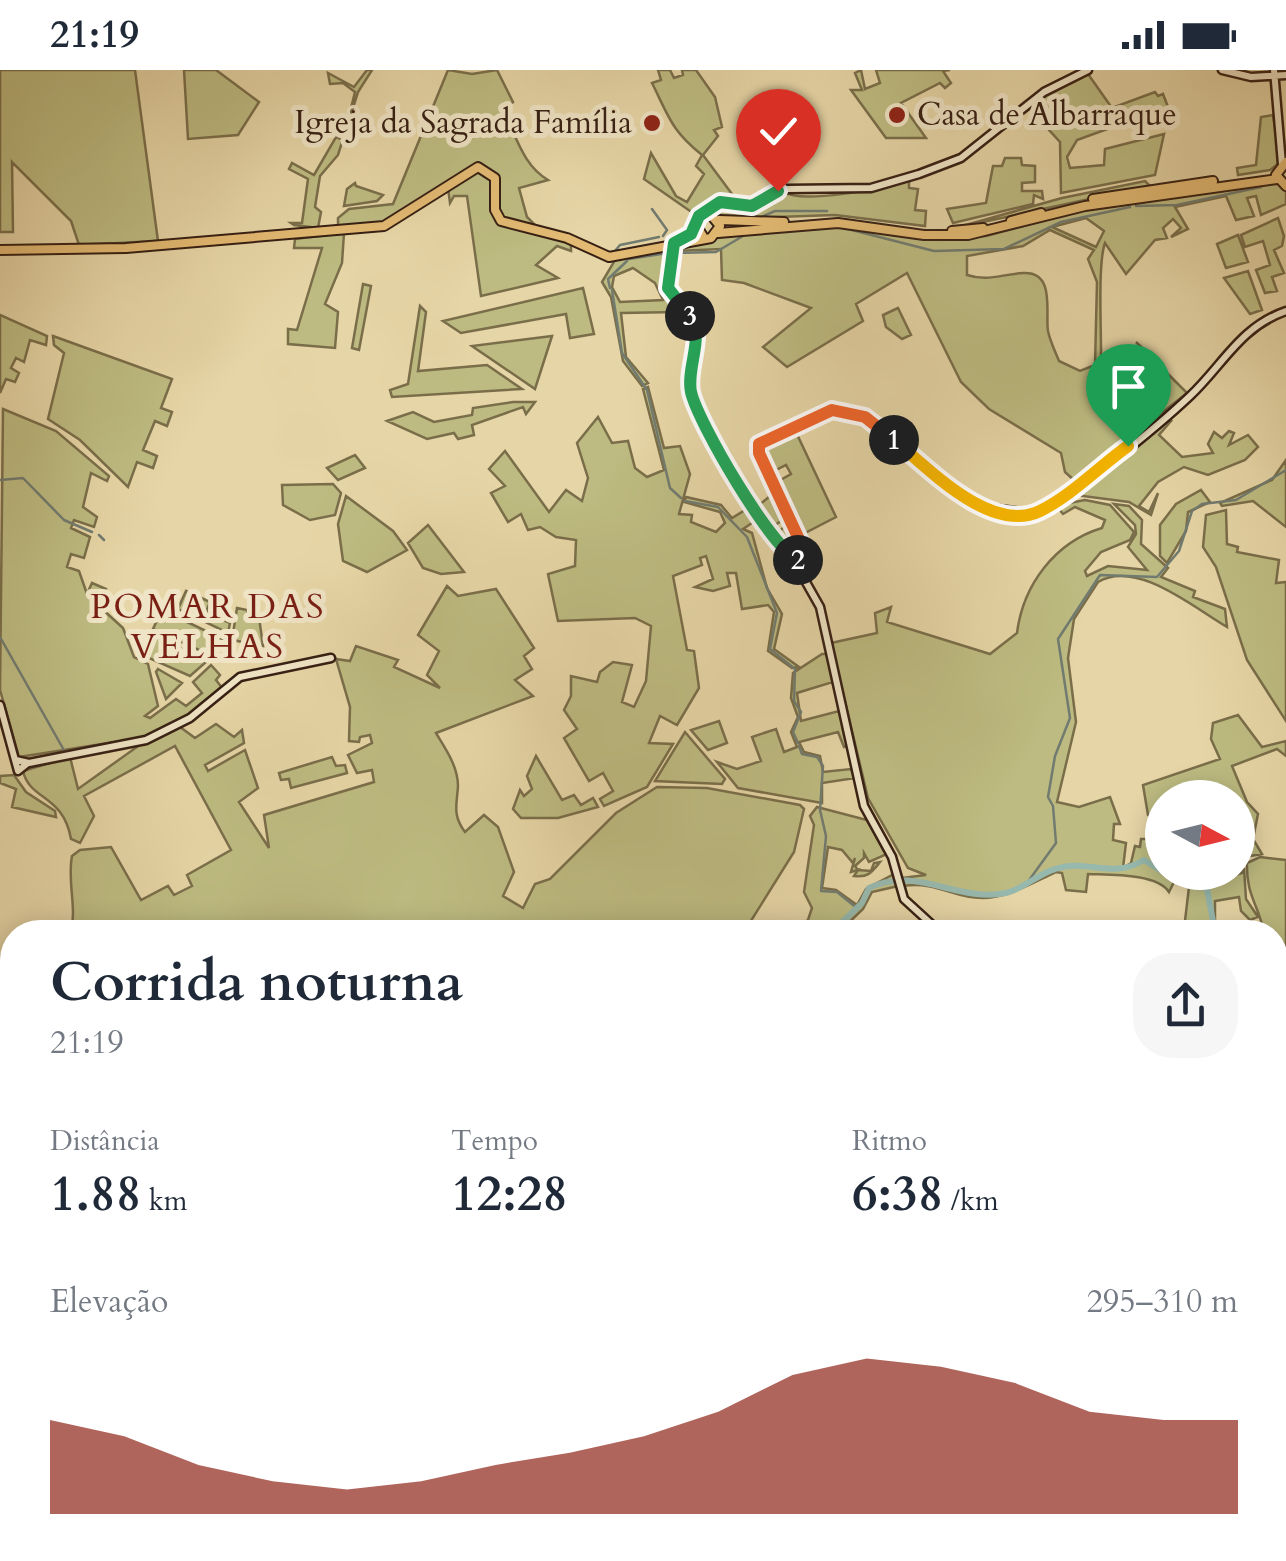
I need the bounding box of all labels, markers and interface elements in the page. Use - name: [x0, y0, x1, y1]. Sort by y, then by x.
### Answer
- text: 21:19: [50, 9, 139, 61]
- pin: [736, 89, 821, 192]
- place label: Casa de Albarraque: [917, 93, 1177, 137]
- place label: Igreja da Sagrada Família: [294, 101, 632, 145]
- icon: check: [751, 104, 806, 159]
- marker: Casa de Albarraque: [886, 104, 908, 126]
- marker: Igreja da Sagrada Família: [641, 112, 663, 134]
- pin: 3: [665, 291, 715, 341]
- text: 3: [683, 297, 697, 335]
- pin: [1086, 344, 1171, 447]
- icon: arrive: [1101, 359, 1156, 414]
- pin: 1: [869, 415, 919, 465]
- text: 1: [887, 421, 901, 459]
- pin: 2: [773, 535, 823, 585]
- text: 2: [791, 541, 805, 579]
- district label: POMAR DAS VELHAS: [90, 583, 326, 671]
- north arrow: [1145, 780, 1255, 890]
- map controls: [1145, 780, 1255, 890]
- text: Corrida noturna: [50, 946, 463, 1020]
- button: share: [1133, 953, 1238, 1058]
- text: 21:19: [50, 1021, 124, 1065]
- text: Distância: [50, 1122, 160, 1160]
- text: Tempo: [451, 1122, 538, 1160]
- text: Ritmo: [852, 1122, 927, 1160]
- text: 1.88: [50, 1160, 141, 1228]
- text: 12:28: [451, 1160, 568, 1228]
- text: 6:38: [852, 1160, 943, 1228]
- text: km: [141, 1182, 188, 1220]
- text: /km: [943, 1182, 999, 1220]
- text: Elevação: [50, 1280, 168, 1324]
- text: 295–310 m: [1086, 1280, 1238, 1324]

